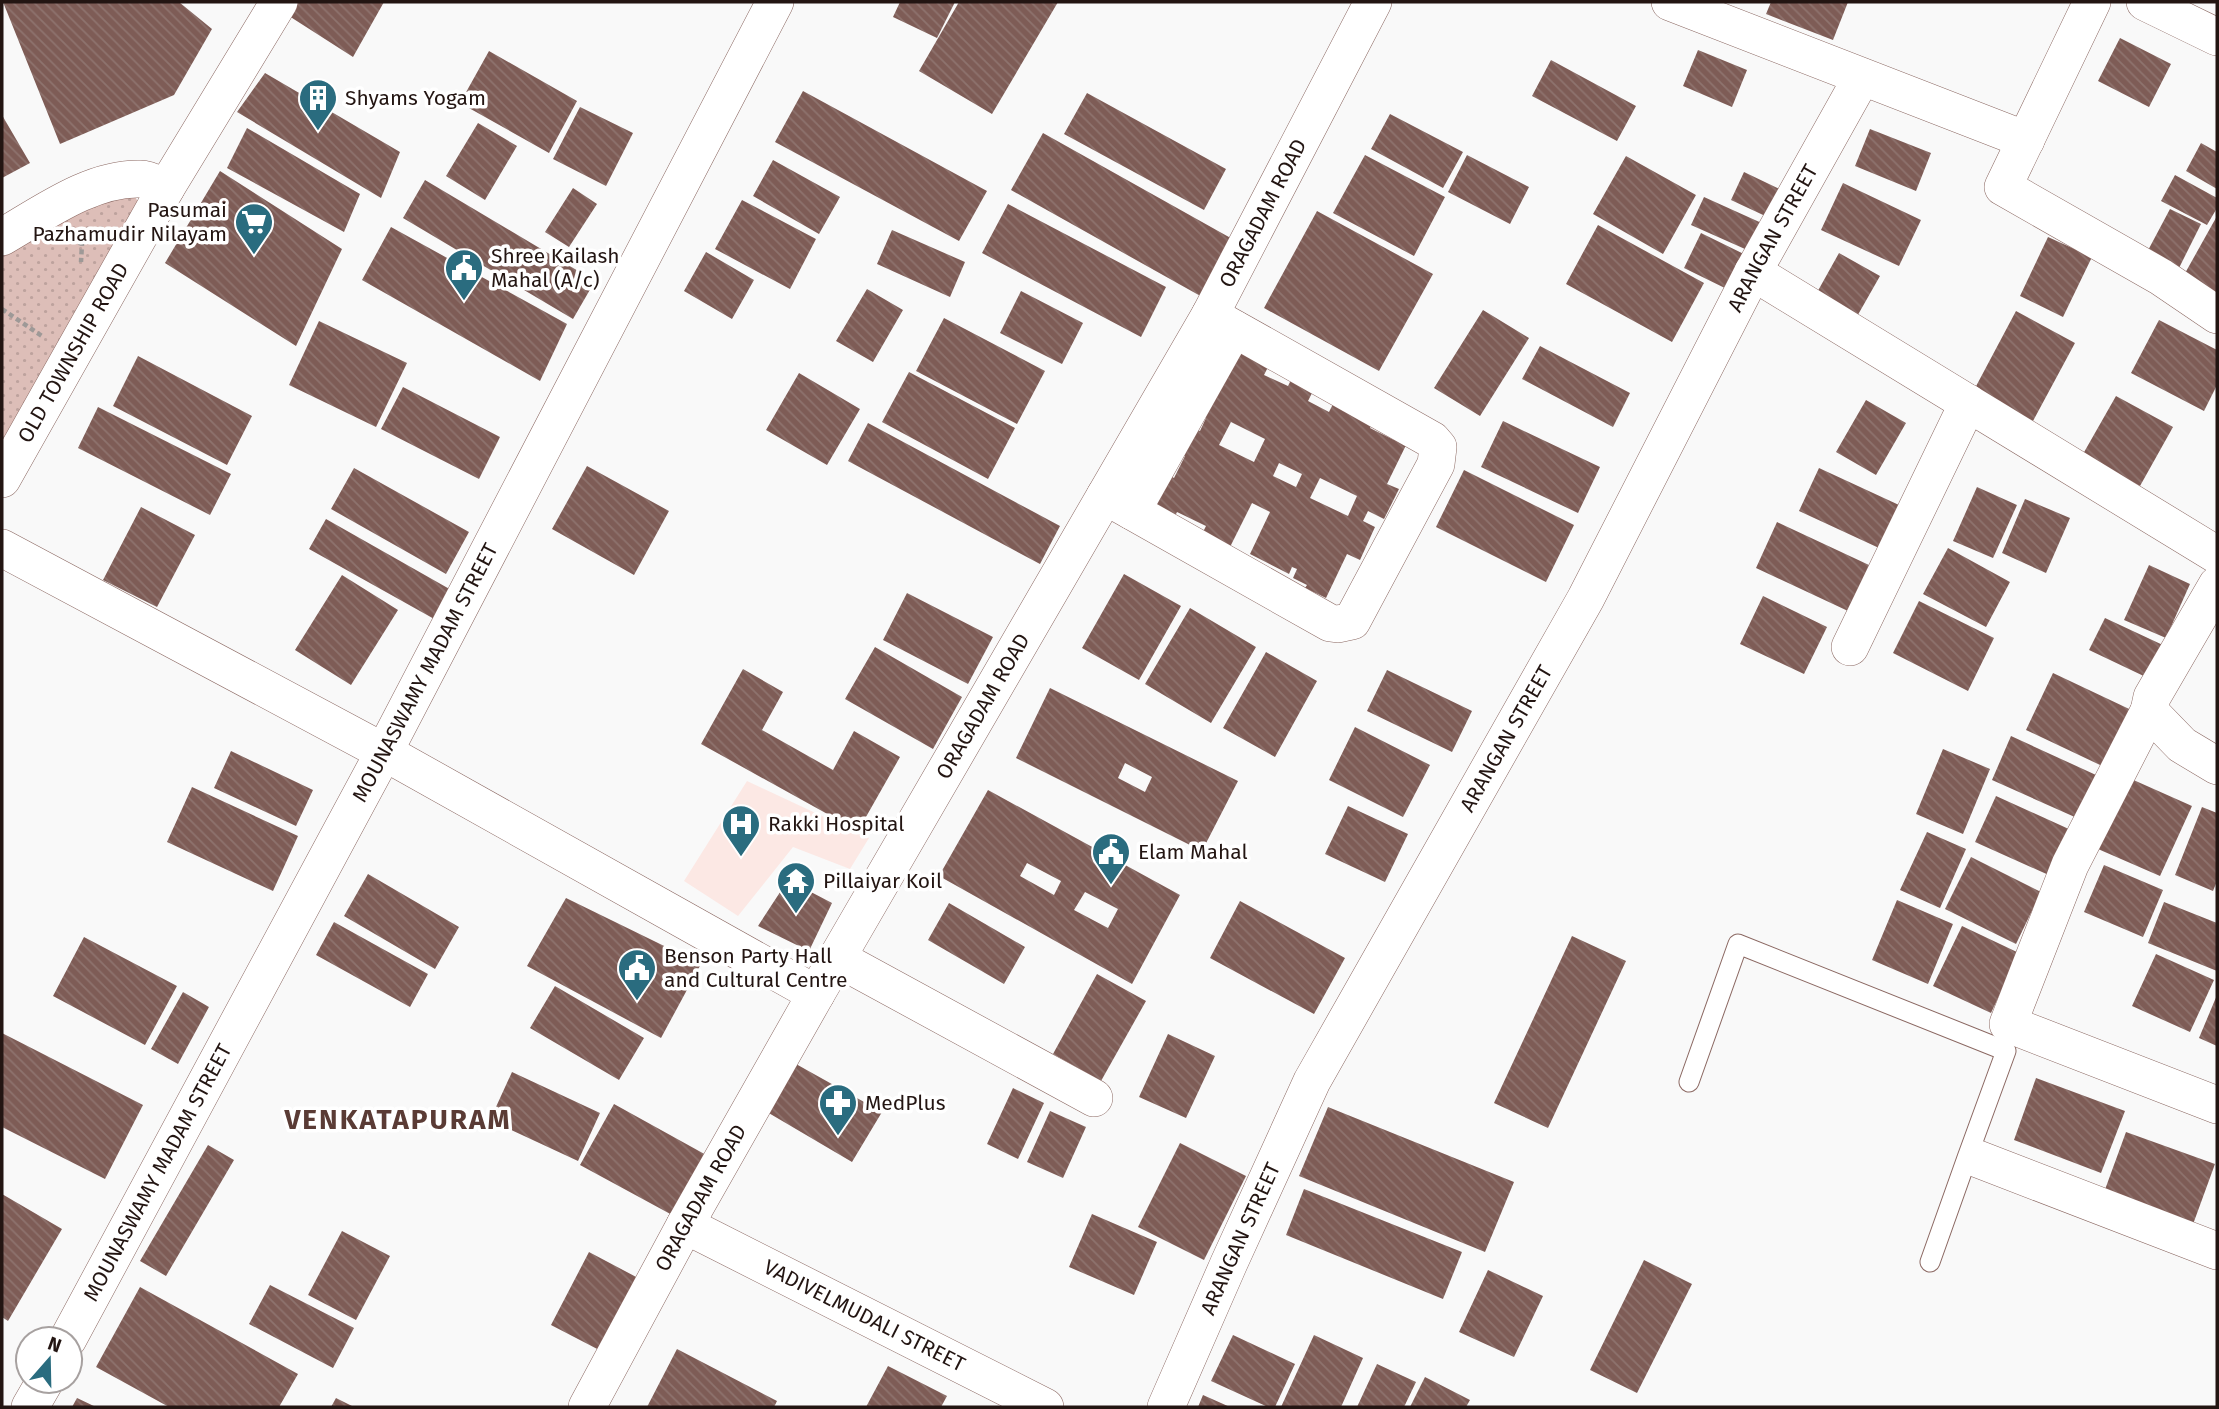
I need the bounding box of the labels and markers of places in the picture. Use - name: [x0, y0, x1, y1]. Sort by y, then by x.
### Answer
- building icon: Shyams Yogam: [297, 77, 339, 132]
- place label: Shyams Yogam: [345, 85, 486, 111]
- place label: Pasumai Pazhamudir Nilayam: [32, 197, 227, 247]
- supermarket icon: Pasumai Pazhamudir Nilayam: [233, 201, 275, 256]
- place label: Shree Kailash Mahal (A/c): [491, 243, 620, 293]
- public building icon: Shree Kailash Mahal (A/c): [443, 247, 485, 302]
- hospital icon: Rakki Hospital: [720, 803, 762, 858]
- place label: Rakki Hospital: [768, 811, 904, 837]
- public building icon: Elam Mahal: [1090, 831, 1132, 886]
- place label: Elam Mahal: [1138, 839, 1248, 865]
- temple icon: Pillaiyar Koil: [775, 860, 817, 915]
- place label: Pillaiyar Koil: [823, 868, 942, 894]
- place label: Benson Party Hall and Cultural Centre: [664, 943, 847, 993]
- public building icon: Benson Party Hall and Cultural Centre: [616, 947, 658, 1002]
- pharmacy icon: MedPlus: [817, 1082, 859, 1137]
- place label: MedPlus: [865, 1090, 946, 1116]

